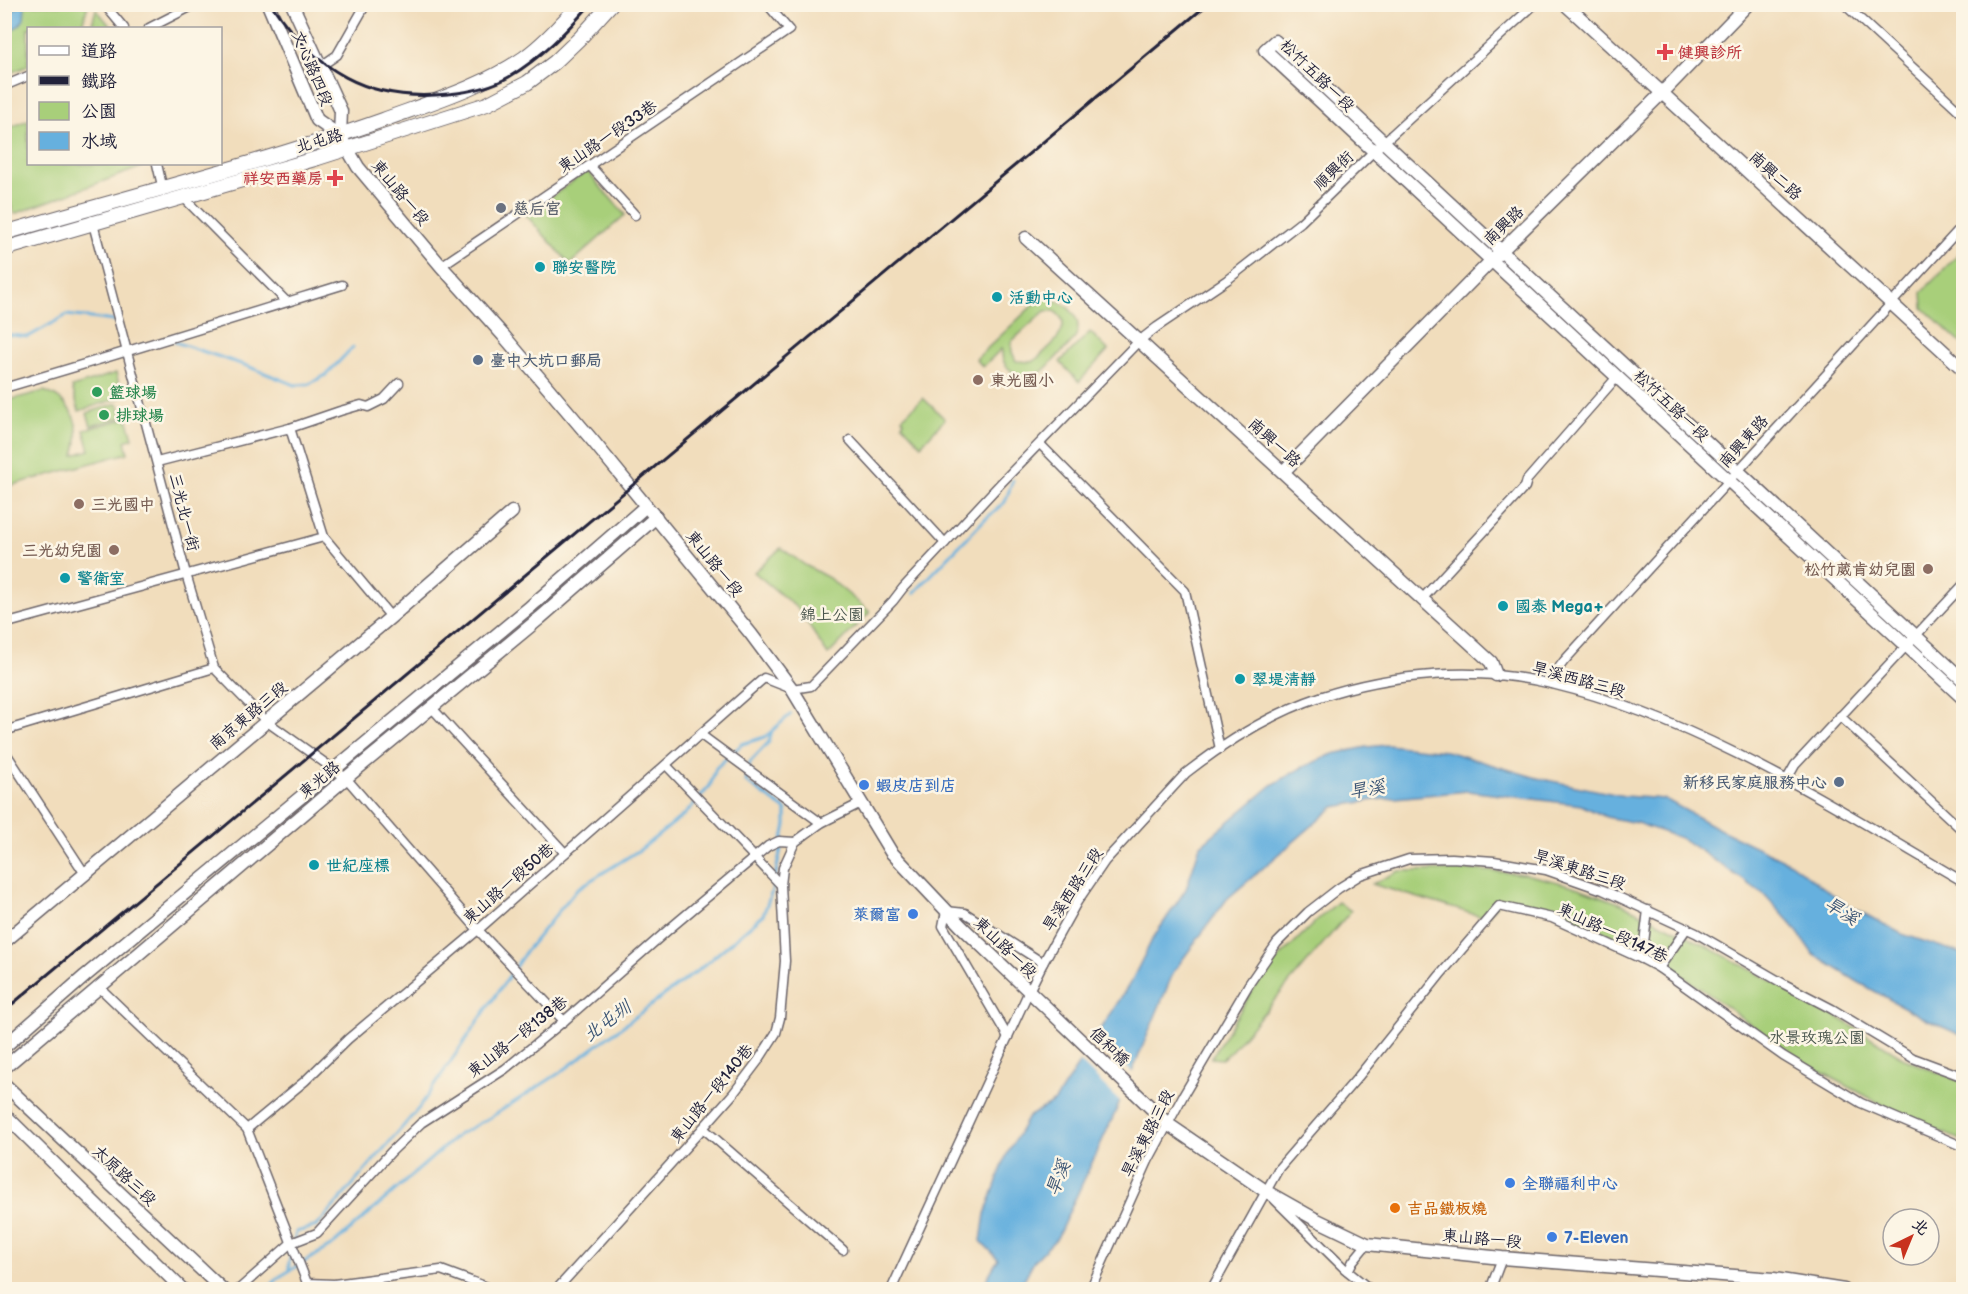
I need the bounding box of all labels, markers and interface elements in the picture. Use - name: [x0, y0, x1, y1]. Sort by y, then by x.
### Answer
- legend: [27, 27, 222, 165]
- street label: 文心路四段: [287, 28, 336, 109]
- street label: 松竹五路一段: [1276, 36, 1358, 116]
- text: 道路: [81, 41, 117, 62]
- marker: 健興診所: [1656, 43, 1674, 61]
- place label: 健興診所: [1678, 44, 1742, 63]
- text: 鐵路: [81, 71, 117, 92]
- street label: 東山路一段33巷: [555, 97, 661, 177]
- text: 公園: [81, 101, 117, 122]
- street label: 北屯路: [294, 126, 345, 157]
- text: 水域: [81, 131, 117, 152]
- street label: 順興街: [1310, 148, 1358, 195]
- street label: 南興二路: [1745, 148, 1805, 205]
- street label: 東山路一段: [367, 156, 433, 230]
- place label: 祥安西藥房: [243, 170, 323, 189]
- marker: 祥安西藥房: [328, 171, 342, 185]
- place label: 慈后宮: [513, 200, 561, 219]
- marker: 慈后宮: [494, 201, 508, 215]
- street label: 南興路: [1480, 203, 1528, 250]
- place label: 聯安醫院: [552, 259, 616, 278]
- marker: 聯安醫院: [533, 260, 547, 274]
- place label: 活動中心: [1009, 289, 1073, 308]
- marker: 活動中心: [990, 290, 1004, 304]
- place label: 臺中大坑口郵局: [490, 352, 602, 371]
- marker: 臺中大坑口郵局: [471, 353, 485, 367]
- street label: 松竹五路一段: [1629, 366, 1713, 446]
- place label: 東光國小: [990, 372, 1054, 391]
- marker: 東光國小: [971, 373, 985, 387]
- place label: 籃球場: [109, 384, 157, 403]
- marker: 籃球場: [90, 385, 104, 399]
- place label: 排球場: [116, 407, 164, 426]
- marker: 排球場: [97, 408, 111, 422]
- street label: 南興東路: [1716, 412, 1773, 472]
- street label: 南興一路: [1244, 415, 1304, 472]
- street label: 三光北一街: [165, 471, 202, 553]
- place label: 三光國中: [91, 496, 155, 515]
- marker: 三光國中: [72, 497, 86, 511]
- street label: 東山路一段: [681, 527, 746, 601]
- place label: 三光幼兒園: [22, 542, 102, 561]
- marker: 三光幼兒園: [107, 543, 121, 557]
- place label: 松竹葳肯幼兒園: [1804, 561, 1916, 580]
- marker: 松竹葳肯幼兒園: [1921, 562, 1935, 576]
- place label: 警衛室: [77, 570, 125, 589]
- marker: 警衛室: [58, 571, 72, 585]
- place label: 國泰 Mega+: [1515, 598, 1605, 617]
- marker: 國泰 Mega+: [1496, 599, 1510, 613]
- park label: 錦上公園: [800, 606, 864, 625]
- street label: 旱溪西路三段: [1530, 659, 1627, 702]
- place label: 翠堤清靜: [1252, 671, 1316, 690]
- marker: 翠堤清靜: [1233, 672, 1247, 686]
- street label: 南京東路三段: [206, 678, 292, 754]
- street label: 東光路: [295, 757, 344, 803]
- place label: 新移民家庭服務中心: [1683, 774, 1827, 793]
- marker: 新移民家庭服務中心: [1832, 775, 1846, 789]
- water label: 旱溪: [1348, 776, 1388, 803]
- place label: 蝦皮店到店: [876, 777, 956, 796]
- marker: 蝦皮店到店: [857, 778, 871, 792]
- street label: 東山路一段50巷: [460, 839, 558, 929]
- street label: 旱溪西路三段: [1039, 844, 1107, 935]
- street label: 旱溪東路三段: [1531, 847, 1628, 894]
- place label: 世紀座標: [326, 857, 390, 876]
- marker: 世紀座標: [307, 858, 321, 872]
- water label: 旱溪: [1821, 893, 1863, 930]
- street label: 東山路一段147巷: [1554, 899, 1671, 967]
- place label: 萊爾富: [853, 906, 901, 925]
- marker: 萊爾富: [906, 907, 920, 921]
- street label: 東山路一段: [970, 913, 1040, 983]
- street label: 東山路一段138巷: [464, 992, 572, 1082]
- water label: 北屯圳: [579, 996, 637, 1046]
- street label: 倡和橋: [1085, 1024, 1133, 1071]
- park label: 水景玫瑰公園: [1769, 1029, 1865, 1048]
- street label: 東山路一段140巷: [667, 1041, 758, 1147]
- street label: 旱溪東路三段: [1118, 1087, 1179, 1181]
- street label: 太原路三段: [88, 1142, 160, 1210]
- water label: 旱溪: [1042, 1157, 1075, 1199]
- place label: 全聯福利中心: [1522, 1175, 1618, 1194]
- marker: 全聯福利中心: [1503, 1176, 1517, 1190]
- place label: 吉品鐵板燒: [1407, 1200, 1487, 1219]
- marker: 吉品鐵板燒: [1388, 1201, 1402, 1215]
- north arrow: [1881, 1207, 1941, 1267]
- text: 北: [1908, 1215, 1933, 1240]
- street label: 東山路一段: [1441, 1227, 1523, 1252]
- place label: 7-Eleven: [1564, 1229, 1628, 1248]
- marker: 7-Eleven: [1545, 1230, 1559, 1244]

